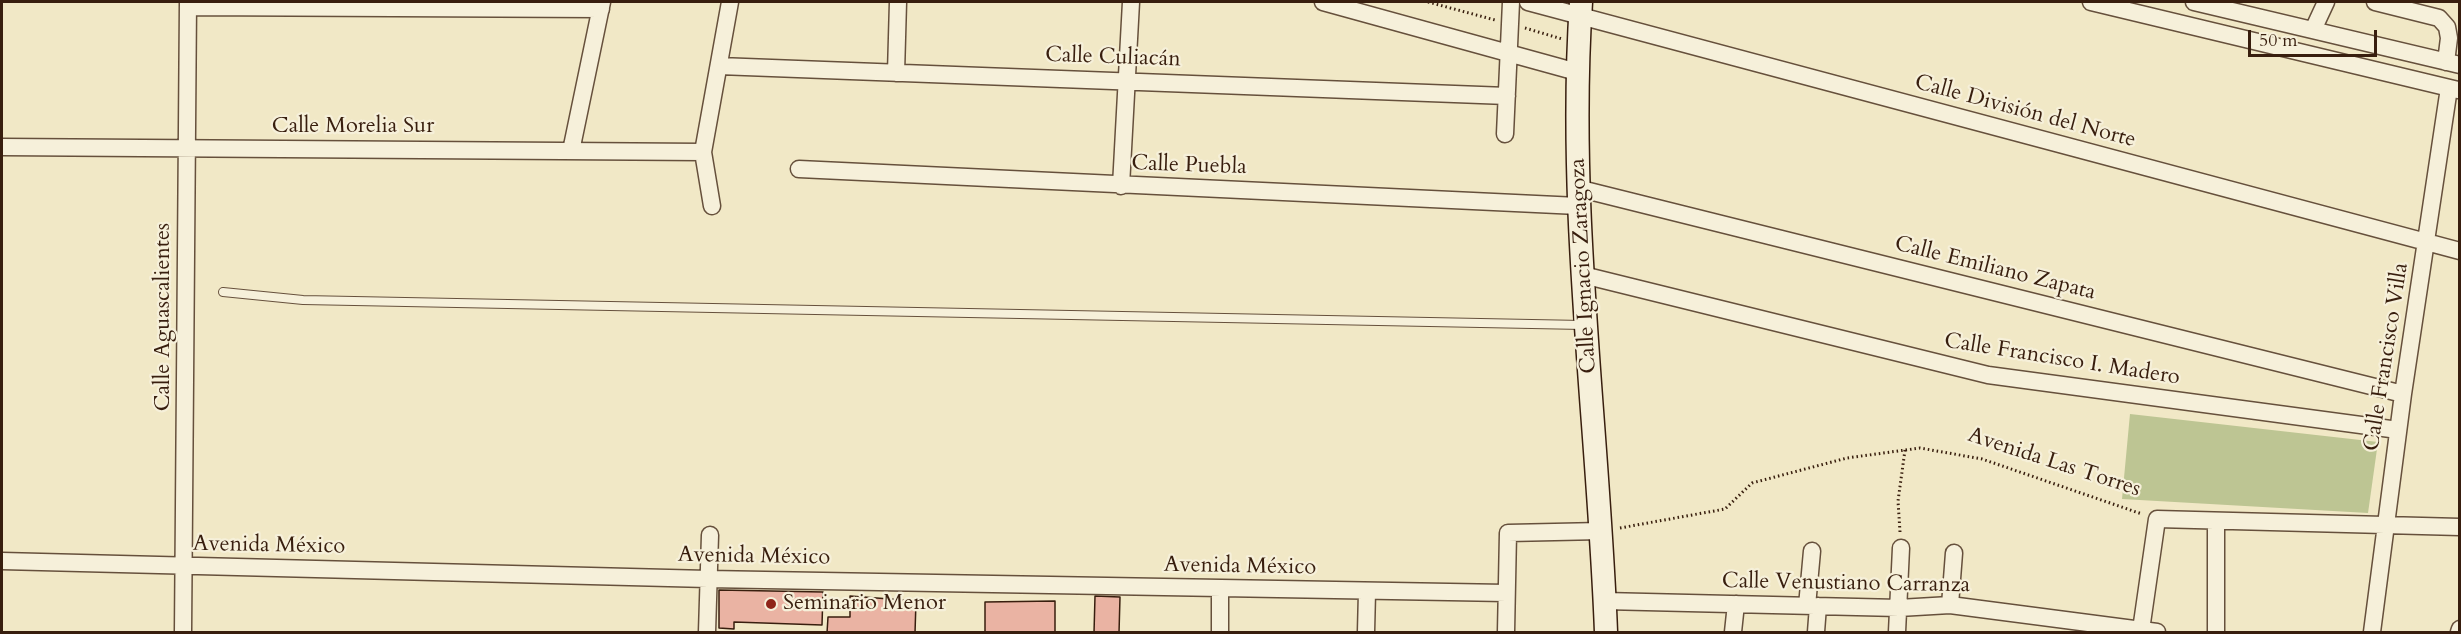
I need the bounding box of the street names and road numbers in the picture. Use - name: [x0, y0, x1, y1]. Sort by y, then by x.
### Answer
- street label: Calle Culiacán: [1045, 42, 1181, 74]
- street label: Calle División del Norte: [1912, 70, 2138, 154]
- street label: Calle Morelia Sur: [272, 114, 434, 140]
- street label: Calle Puebla: [1131, 151, 1247, 181]
- street label: Calle Ignacio Zaragoza: [1565, 158, 1603, 374]
- street label: Calle Aguascalientes: [151, 223, 177, 411]
- street label: Calle Emiliano Zapata: [1892, 231, 2098, 307]
- street label: Calle Francisco Villa: [2359, 261, 2415, 453]
- street label: Calle Francisco I. Madero: [1942, 328, 2182, 392]
- street label: Avenida Las Torres: [1964, 423, 2144, 503]
- street label: Avenida México: [193, 531, 345, 561]
- street label: Avenida México: [678, 542, 830, 572]
- street label: Avenida México: [1164, 552, 1316, 582]
- street label: Calle Venustiano Carranza: [1722, 569, 1970, 599]

